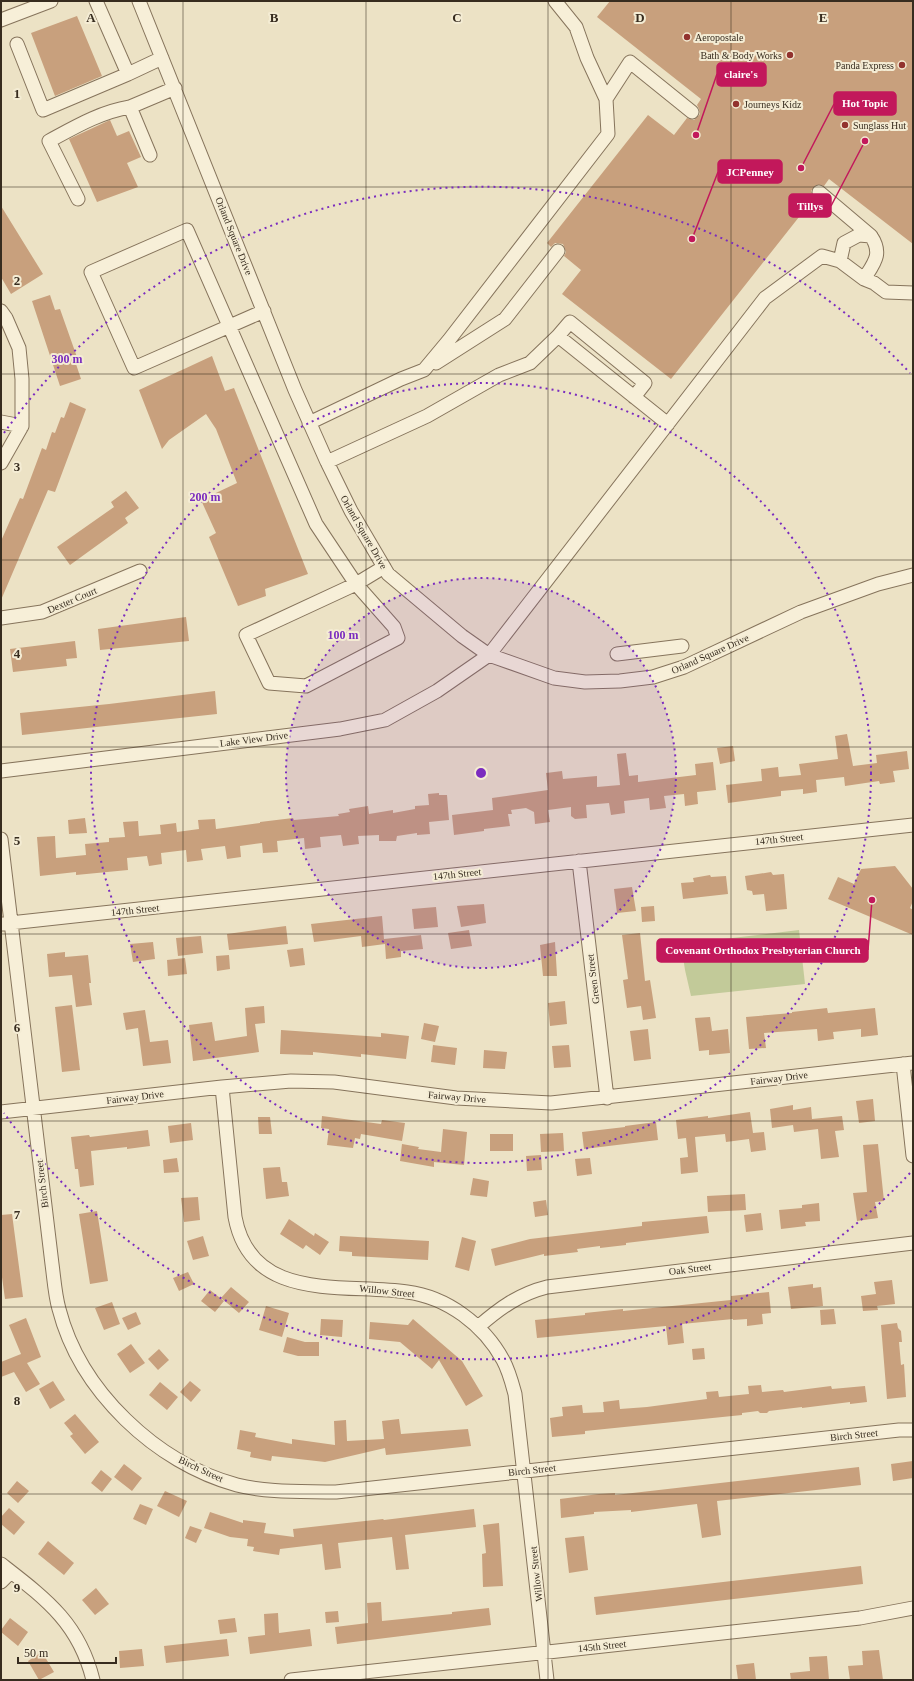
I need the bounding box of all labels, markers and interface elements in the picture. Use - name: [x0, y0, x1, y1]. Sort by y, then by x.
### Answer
- text: A: [86, 10, 96, 25]
- text: B: [270, 10, 279, 25]
- text: C: [452, 10, 462, 25]
- text: D: [635, 10, 645, 25]
- text: E: [819, 10, 827, 25]
- marker: Aeropostale: [682, 32, 692, 42]
- place label: Aeropostale: [695, 32, 744, 43]
- place label: Bath & Body Works: [700, 50, 782, 61]
- marker: Bath & Body Works: [785, 50, 795, 60]
- place label: Panda Express: [835, 60, 894, 71]
- marker: Panda Express: [897, 60, 907, 70]
- callout: claire's: [717, 63, 766, 86]
- text: claire's: [724, 68, 758, 80]
- text: 1: [14, 86, 20, 101]
- callout: Hot Topic: [834, 92, 896, 115]
- text: Hot Topic: [842, 97, 888, 109]
- marker: Journeys Kidz: [731, 99, 741, 109]
- place label: Journeys Kidz: [744, 99, 802, 110]
- marker: Sunglass Hut: [840, 120, 850, 130]
- place label: Sunglass Hut: [853, 120, 906, 131]
- callout: JCPenney: [718, 160, 782, 183]
- text: JCPenney: [726, 166, 774, 178]
- callout: Tillys: [789, 194, 831, 217]
- street label: Orland Square Drive: [213, 195, 255, 277]
- text: Tillys: [797, 200, 824, 212]
- text: 2: [14, 273, 20, 288]
- text: 300 m: [52, 352, 83, 366]
- text: 3: [14, 459, 21, 474]
- text: 200 m: [190, 490, 221, 504]
- street label: Orland Square Drive: [338, 493, 390, 571]
- street label: Dexter Court: [46, 585, 99, 615]
- text: 100 m: [328, 628, 359, 642]
- street label: Orland Square Drive: [670, 632, 751, 676]
- text: 4: [14, 646, 21, 661]
- street label: Lake View Drive: [219, 729, 289, 749]
- centre of rings: [474, 766, 488, 780]
- street label: 147th Street: [754, 831, 804, 847]
- text: 5: [14, 833, 21, 848]
- street label: 147th Street: [432, 866, 482, 882]
- street label: 147th Street: [110, 902, 160, 918]
- callout: Covenant Orthodox Presbyterian Church: [657, 939, 868, 962]
- text: Covenant Orthodox Presbyterian Church: [665, 944, 861, 956]
- street label: Green Street: [584, 953, 602, 1005]
- text: 6: [14, 1020, 21, 1035]
- street label: Fairway Drive: [750, 1069, 809, 1087]
- street label: Fairway Drive: [106, 1088, 165, 1106]
- street label: Fairway Drive: [428, 1089, 487, 1105]
- street label: Birch Street: [34, 1159, 50, 1209]
- text: 7: [14, 1207, 21, 1222]
- street label: Oak Street: [668, 1261, 712, 1277]
- street label: Willow Street: [359, 1283, 415, 1299]
- text: 8: [14, 1393, 21, 1408]
- street label: Birch Street: [830, 1427, 879, 1443]
- street label: Birch Street: [177, 1454, 225, 1484]
- street label: Birch Street: [508, 1462, 557, 1478]
- street label: Willow Street: [528, 1546, 544, 1602]
- text: 9: [14, 1580, 21, 1595]
- street label: 145th Street: [577, 1638, 627, 1654]
- scale bar: [18, 1639, 116, 1665]
- text: 50 m: [24, 1646, 49, 1660]

